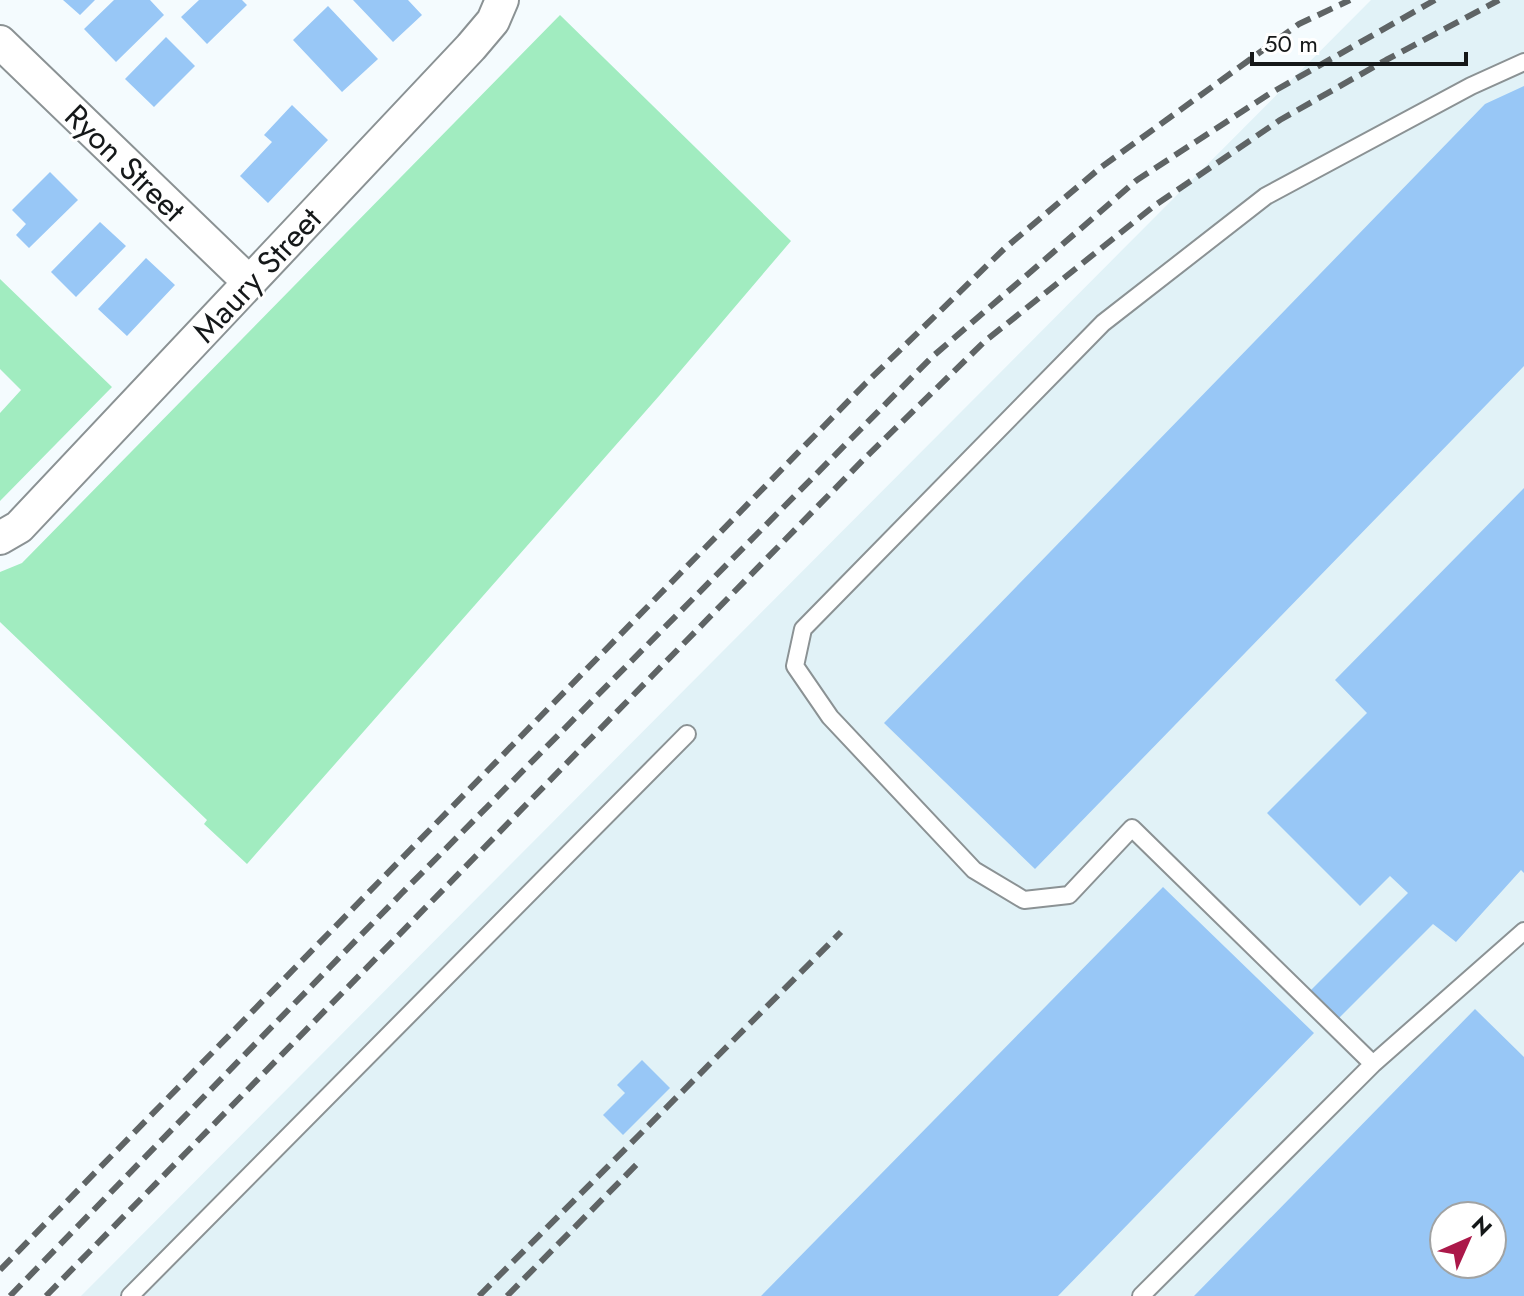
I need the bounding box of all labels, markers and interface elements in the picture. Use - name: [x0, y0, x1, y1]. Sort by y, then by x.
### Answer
- scale bar: [1252, 16, 1466, 66]
- text: 50 m: [1264, 26, 1318, 61]
- street label: Ryon Street: [54, 94, 196, 232]
- street label: Maury Street: [182, 197, 332, 353]
- north arrow: [1428, 1200, 1508, 1280]
- text: N: [1465, 1208, 1500, 1243]

